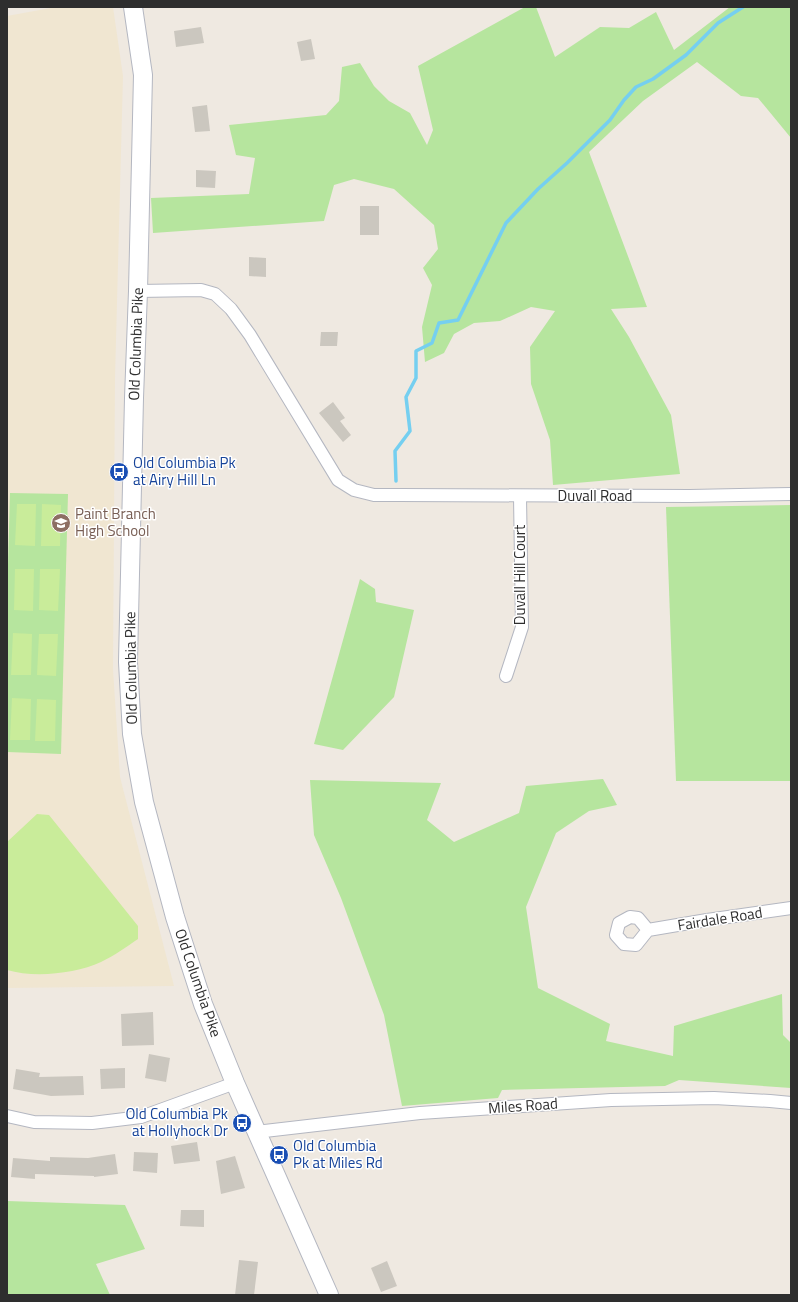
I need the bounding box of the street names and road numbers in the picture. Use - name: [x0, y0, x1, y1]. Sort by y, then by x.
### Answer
- street label: Old Columbia Pike: [122, 287, 149, 401]
- street label: Duvall Road: [558, 484, 632, 507]
- street label: Duvall Hill Court: [508, 524, 531, 625]
- street label: Old Columbia Pike: [118, 611, 143, 725]
- street label: Fairdale Road: [676, 900, 764, 937]
- street label: Old Columbia Pike: [169, 926, 228, 1040]
- street label: Miles Road: [487, 1092, 559, 1119]

